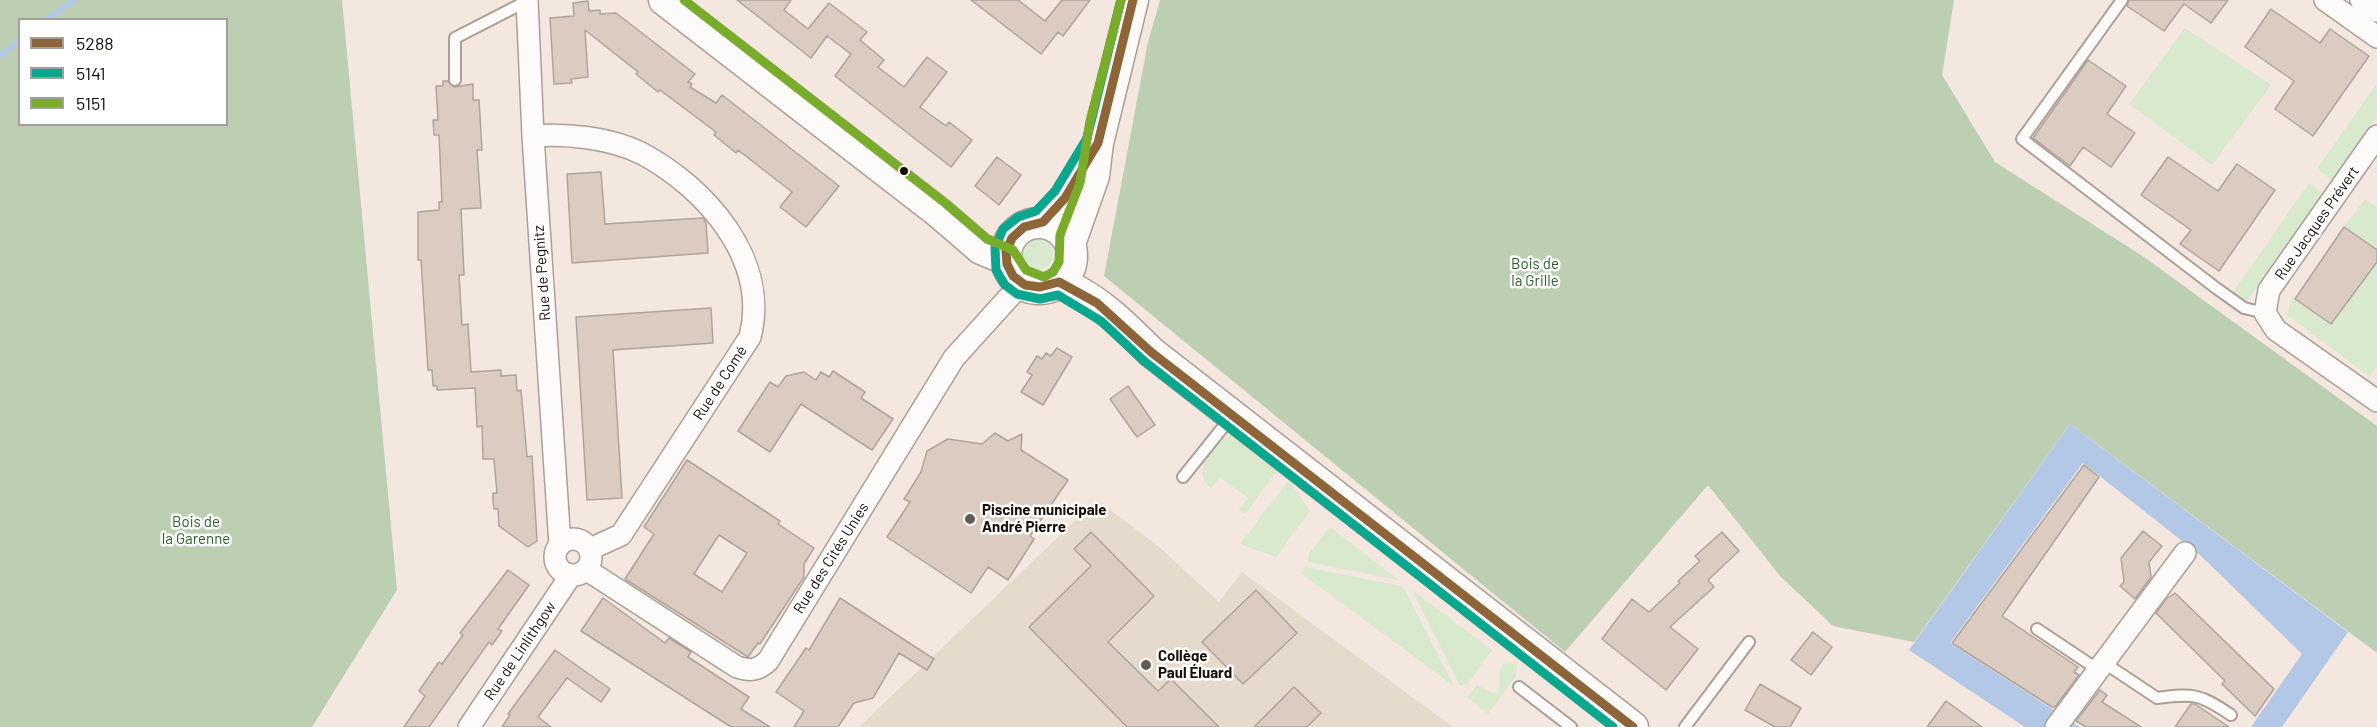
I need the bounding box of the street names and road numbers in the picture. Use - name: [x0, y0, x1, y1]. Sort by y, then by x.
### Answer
- street label: Rue Jacques Prévert: [2271, 163, 2363, 283]
- street label: Rue de Pegnitz: [530, 224, 554, 322]
- street label: Rue de Comé: [689, 342, 751, 424]
- street label: Rue des Cités Unies: [790, 499, 872, 617]
- street label: Rue de Linlithgow: [480, 598, 560, 704]

